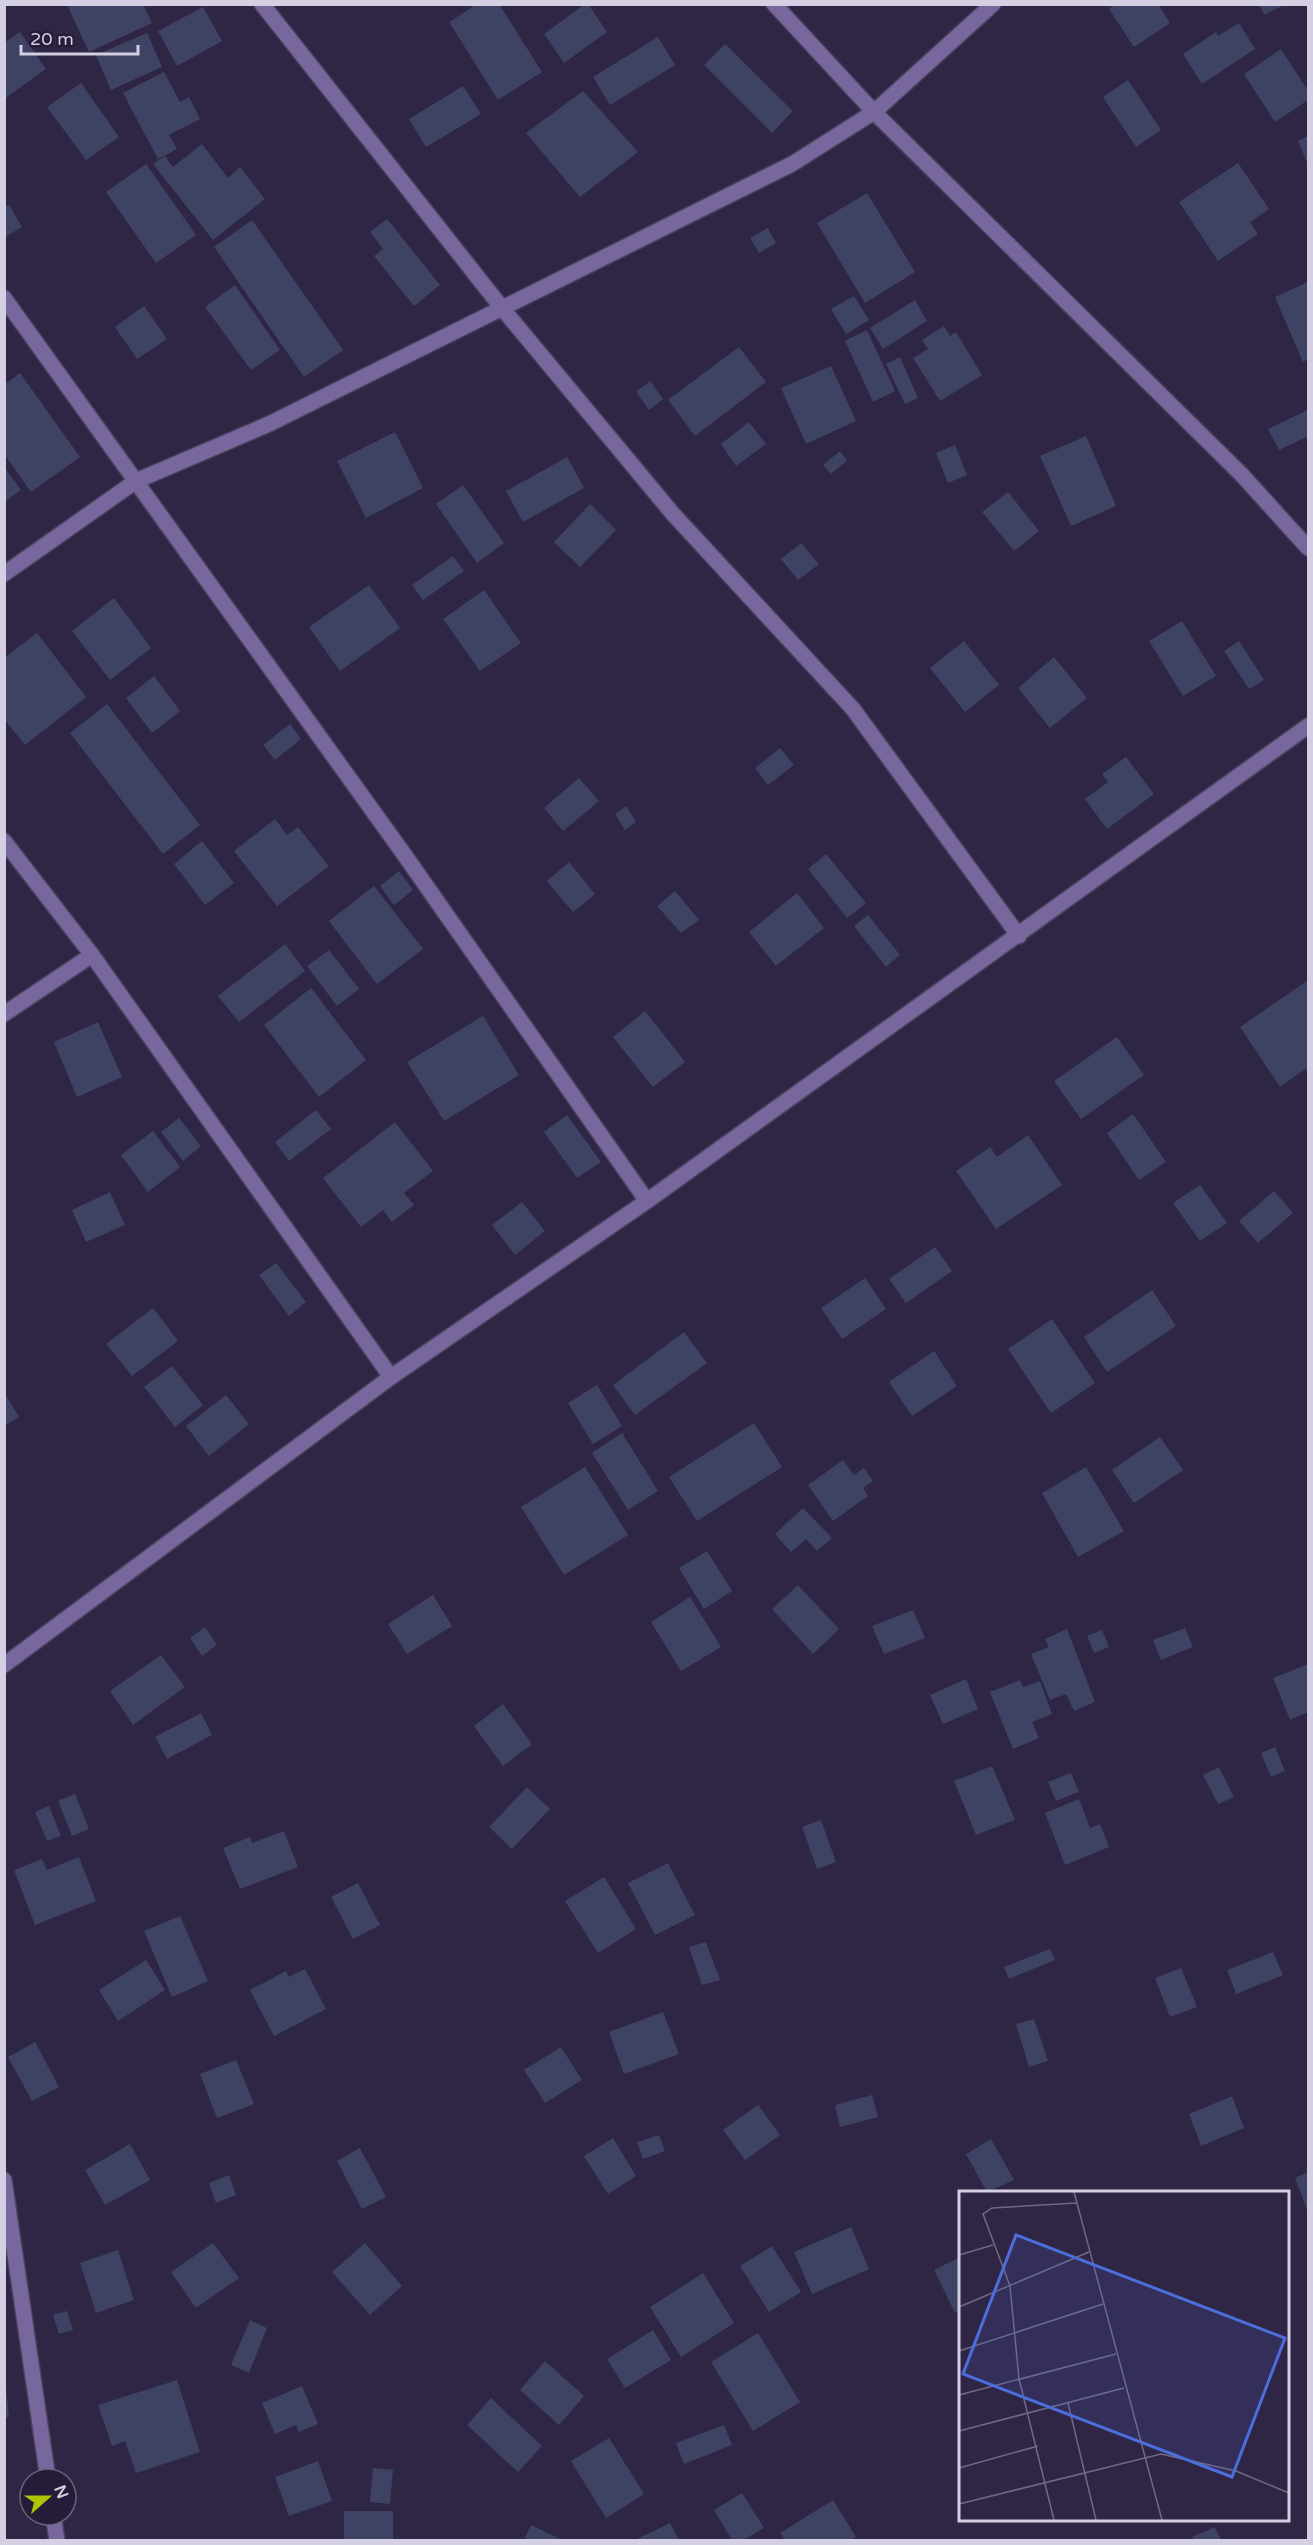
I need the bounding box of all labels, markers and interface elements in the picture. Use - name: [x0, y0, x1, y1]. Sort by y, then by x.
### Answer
- scale bar: [21, 18, 138, 56]
- text: 20 m: [30, 28, 74, 50]
- inset map: [959, 2191, 1289, 2521]
- north arrow: [18, 2467, 78, 2527]
- text: N: [49, 2482, 73, 2502]

